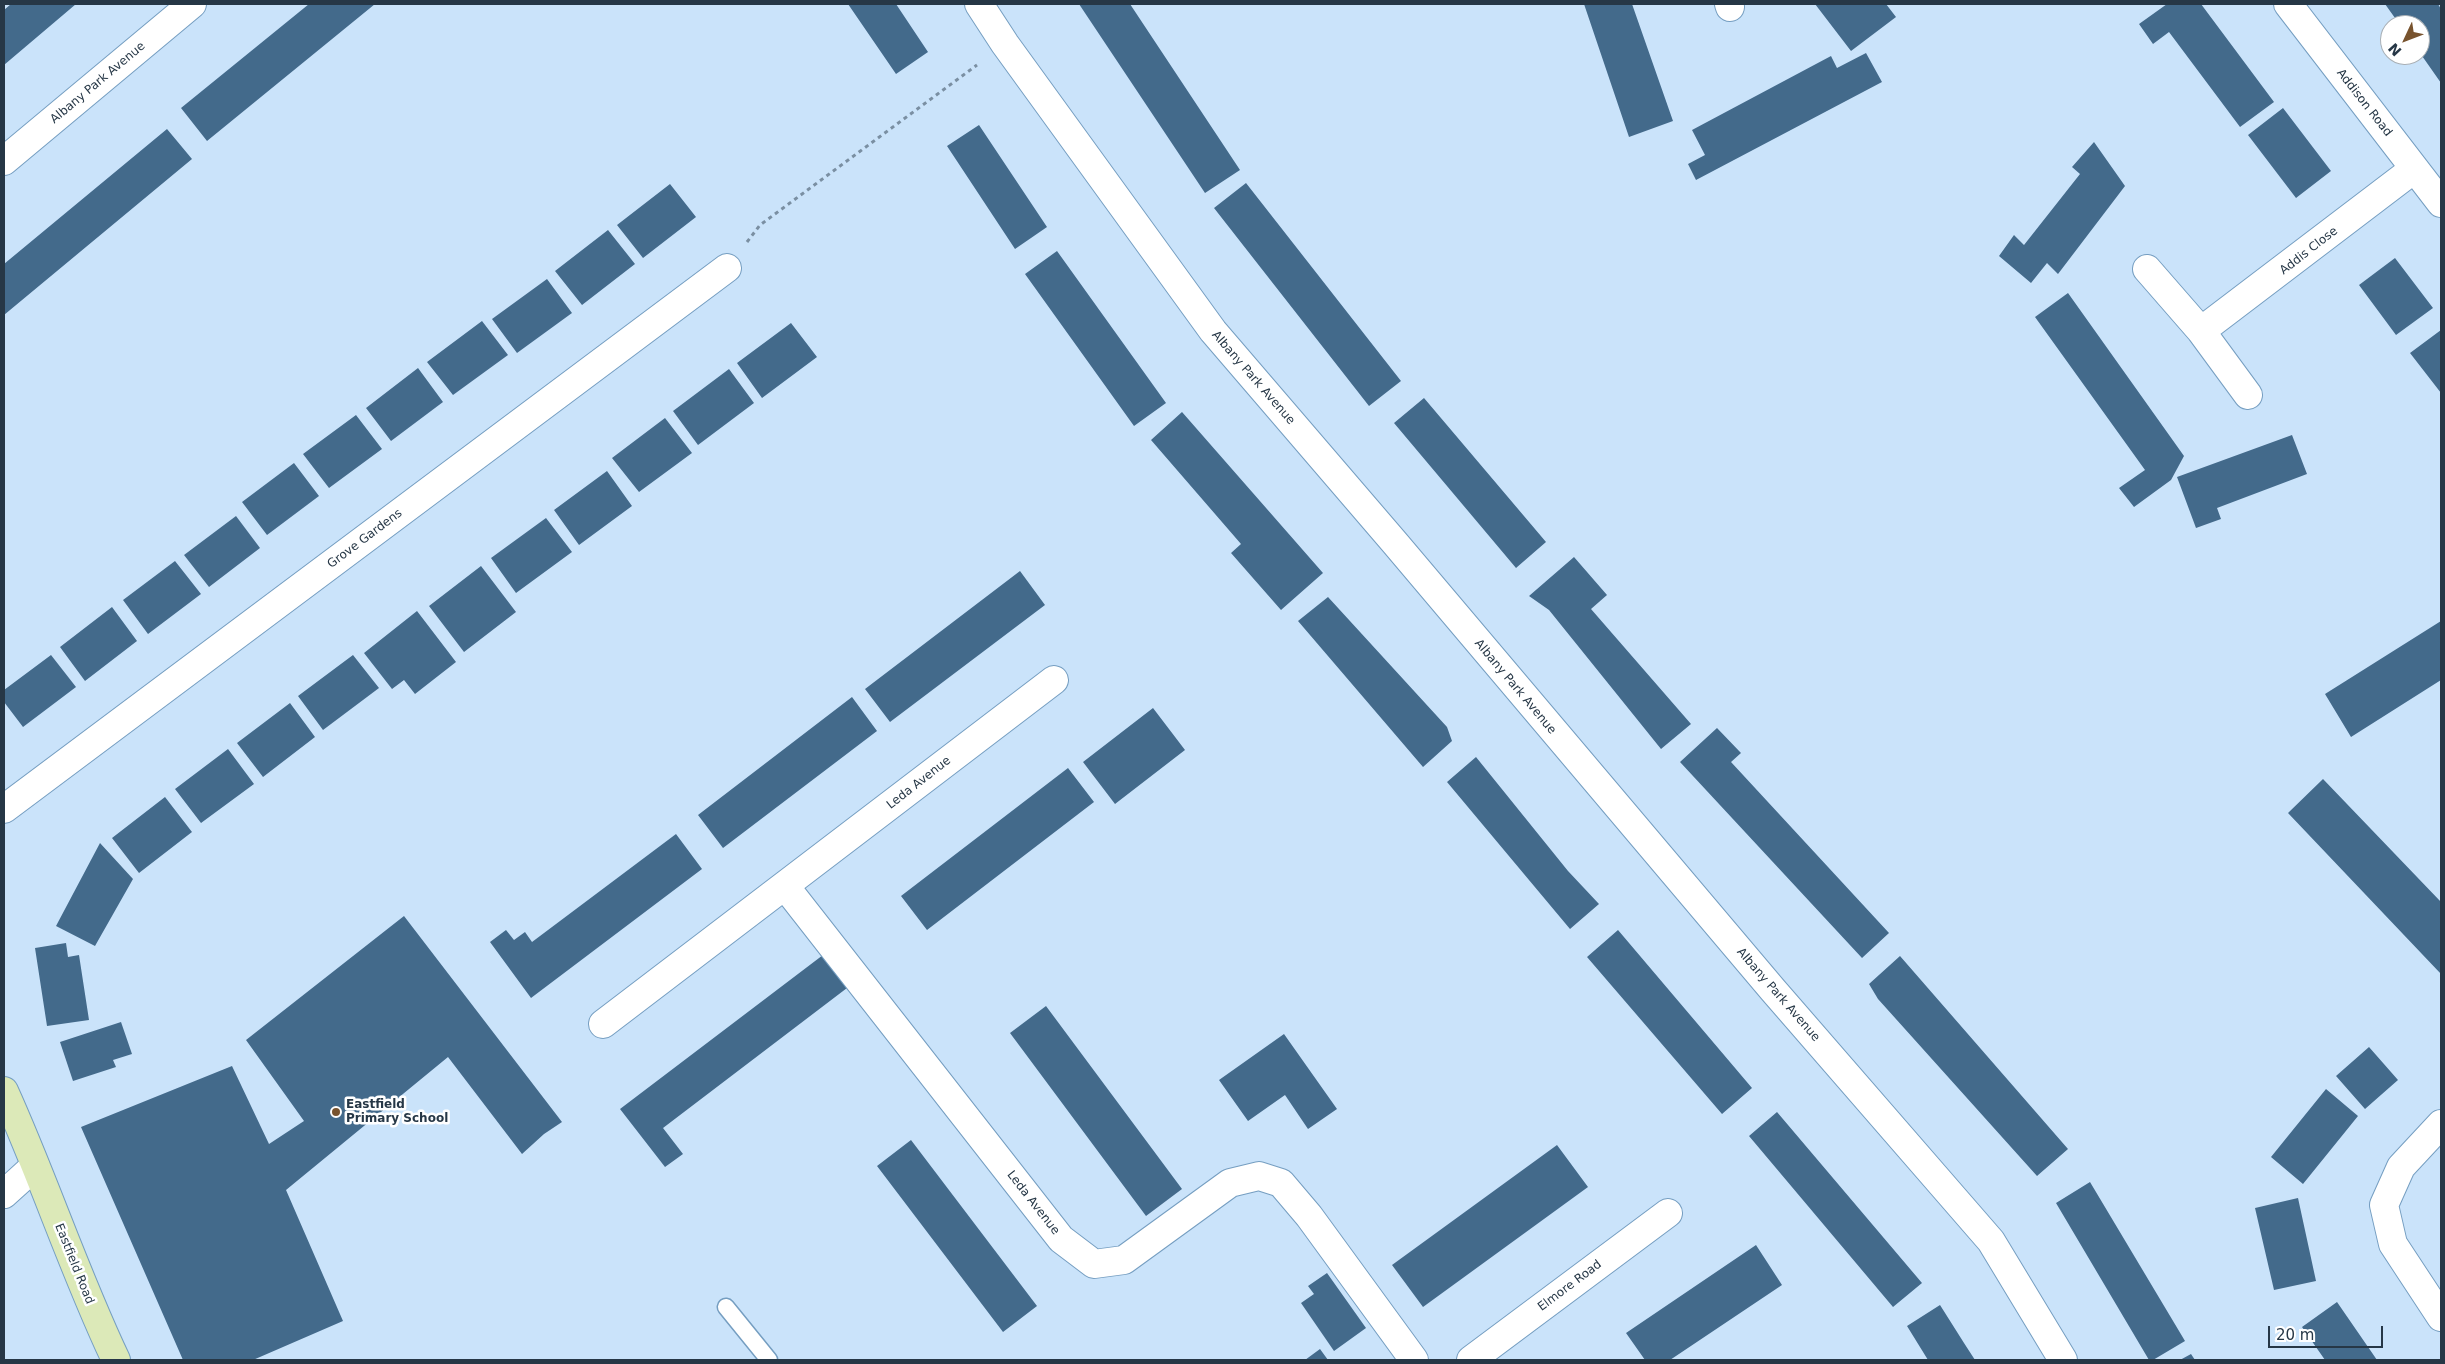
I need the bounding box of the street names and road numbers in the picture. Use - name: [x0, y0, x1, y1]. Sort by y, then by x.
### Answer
- street label: Albany Park Avenue: [48, 39, 148, 127]
- street label: Addison Road: [2333, 66, 2395, 140]
- street label: Addis Close: [2277, 224, 2341, 278]
- street label: Albany Park Avenue: [1208, 328, 1298, 428]
- street label: Grove Gardens: [325, 506, 405, 572]
- street label: Albany Park Avenue: [1471, 637, 1559, 737]
- street label: Leda Avenue: [884, 754, 954, 812]
- street label: Albany Park Avenue: [1733, 945, 1823, 1045]
- street label: Leda Avenue: [1004, 1168, 1062, 1238]
- street label: Eastfield Road: [51, 1222, 97, 1306]
- street label: Elmore Road: [1535, 1257, 1605, 1315]

